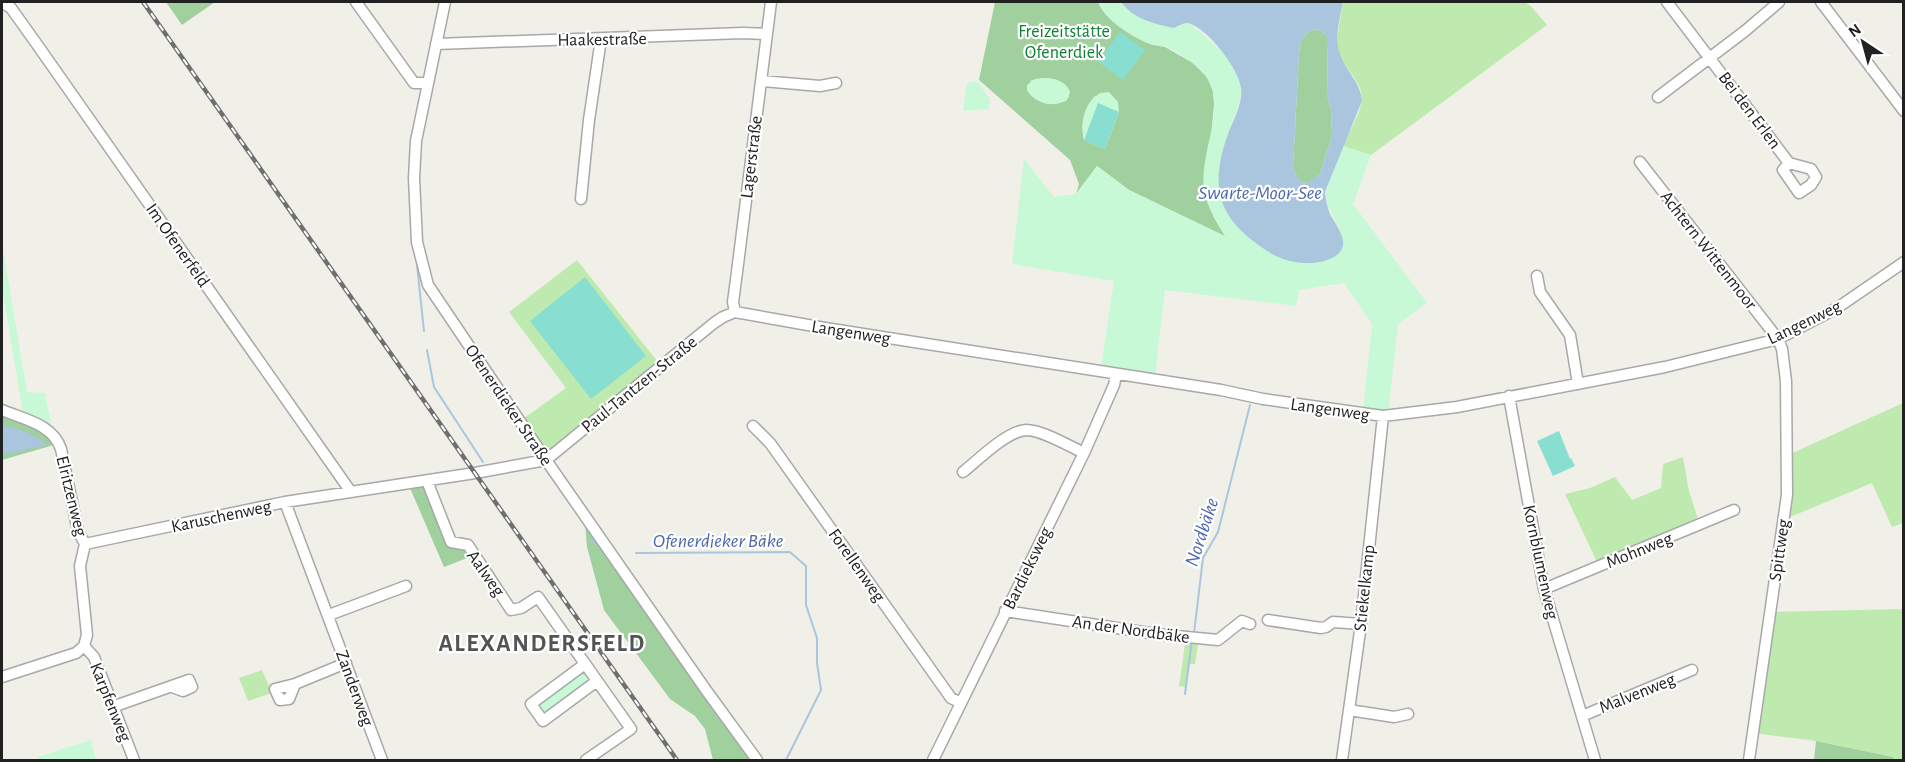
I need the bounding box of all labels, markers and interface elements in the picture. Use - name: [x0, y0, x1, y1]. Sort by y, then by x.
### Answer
- north arrow: [1833, 12, 1893, 72]
- text: N: [1846, 21, 1864, 40]
- park label: Freizeitstätte Ofenerdiek: [1018, 23, 1110, 62]
- street label: Haakestraße: [557, 30, 647, 50]
- street label: Bei den Erlen: [1715, 69, 1784, 152]
- street label: Lagerstraße: [738, 115, 766, 200]
- water label: Swarte-Moor-See: [1198, 183, 1322, 203]
- street label: Achtern Wittenmoor: [1656, 188, 1760, 313]
- street label: Im Ofenerfeld: [142, 200, 213, 291]
- street label: Langenweg: [1765, 297, 1844, 348]
- street label: Langenweg: [810, 318, 892, 348]
- street label: Paul-Tantzen-Straße: [579, 333, 701, 437]
- street label: Ofenerdieker Straße: [461, 342, 555, 469]
- street label: Langenweg: [1289, 396, 1371, 424]
- street label: Elritzenweg: [52, 454, 90, 539]
- water label: Nordbäke: [1182, 495, 1222, 569]
- street label: Karuschenweg: [170, 498, 273, 536]
- street label: Kornblumenweg: [1519, 503, 1561, 621]
- street label: Spittweg: [1767, 518, 1793, 582]
- street label: Bardieksweg: [1000, 524, 1056, 612]
- street label: Forellenweg: [824, 526, 888, 606]
- street label: Mohnweg: [1604, 529, 1675, 572]
- water label: Ofenerdieker Bäke: [653, 531, 784, 551]
- street label: Stiekelkamp: [1351, 544, 1378, 632]
- street label: Aalweg: [463, 547, 508, 600]
- street label: An der Nordbäke: [1071, 613, 1191, 647]
- district label: ALEXANDERSFELD: [438, 632, 646, 656]
- street label: Zanderweg: [332, 648, 376, 729]
- street label: Karpfenweg: [86, 660, 134, 745]
- street label: Malvenweg: [1597, 670, 1678, 717]

